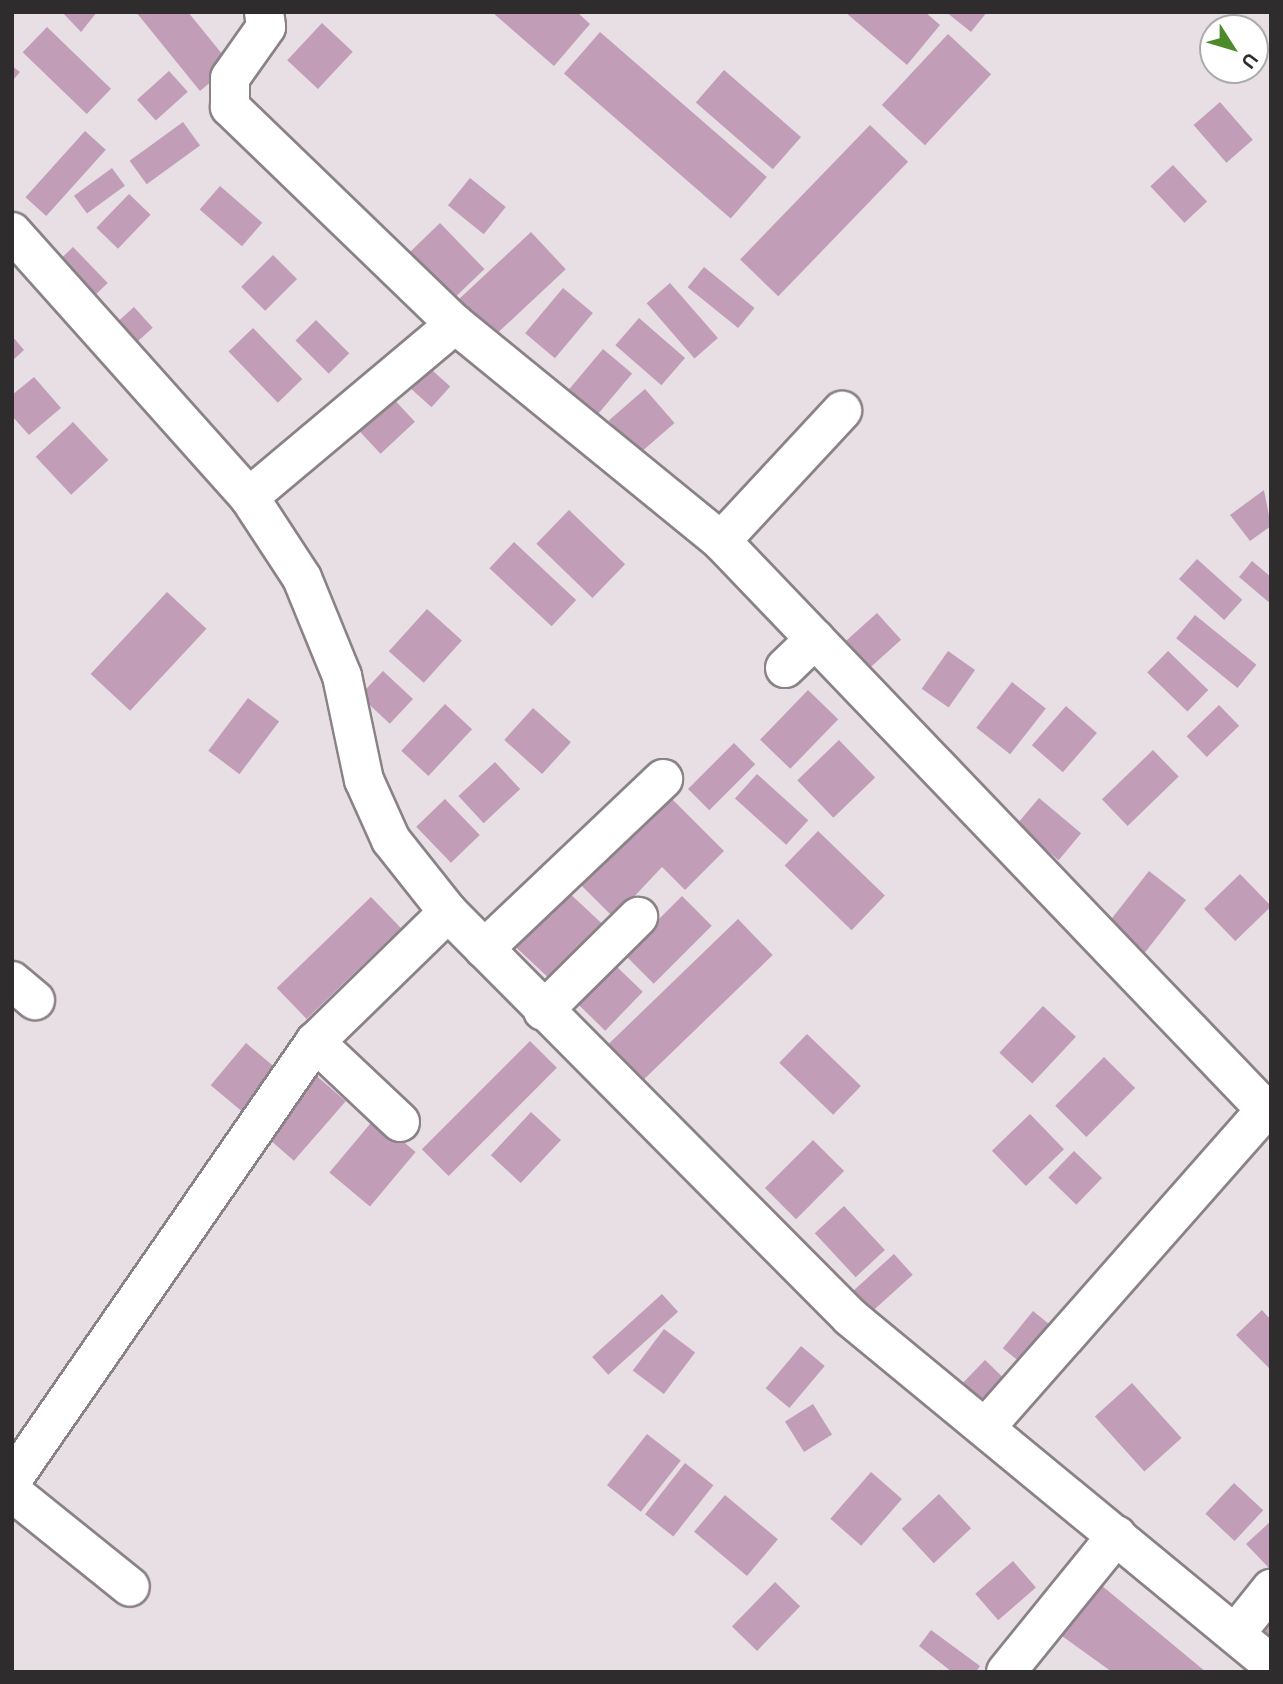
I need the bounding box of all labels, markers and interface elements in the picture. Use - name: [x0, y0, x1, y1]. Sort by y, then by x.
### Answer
- north arrow: [1199, 14, 1269, 84]
- text: U: [1236, 48, 1263, 73]

